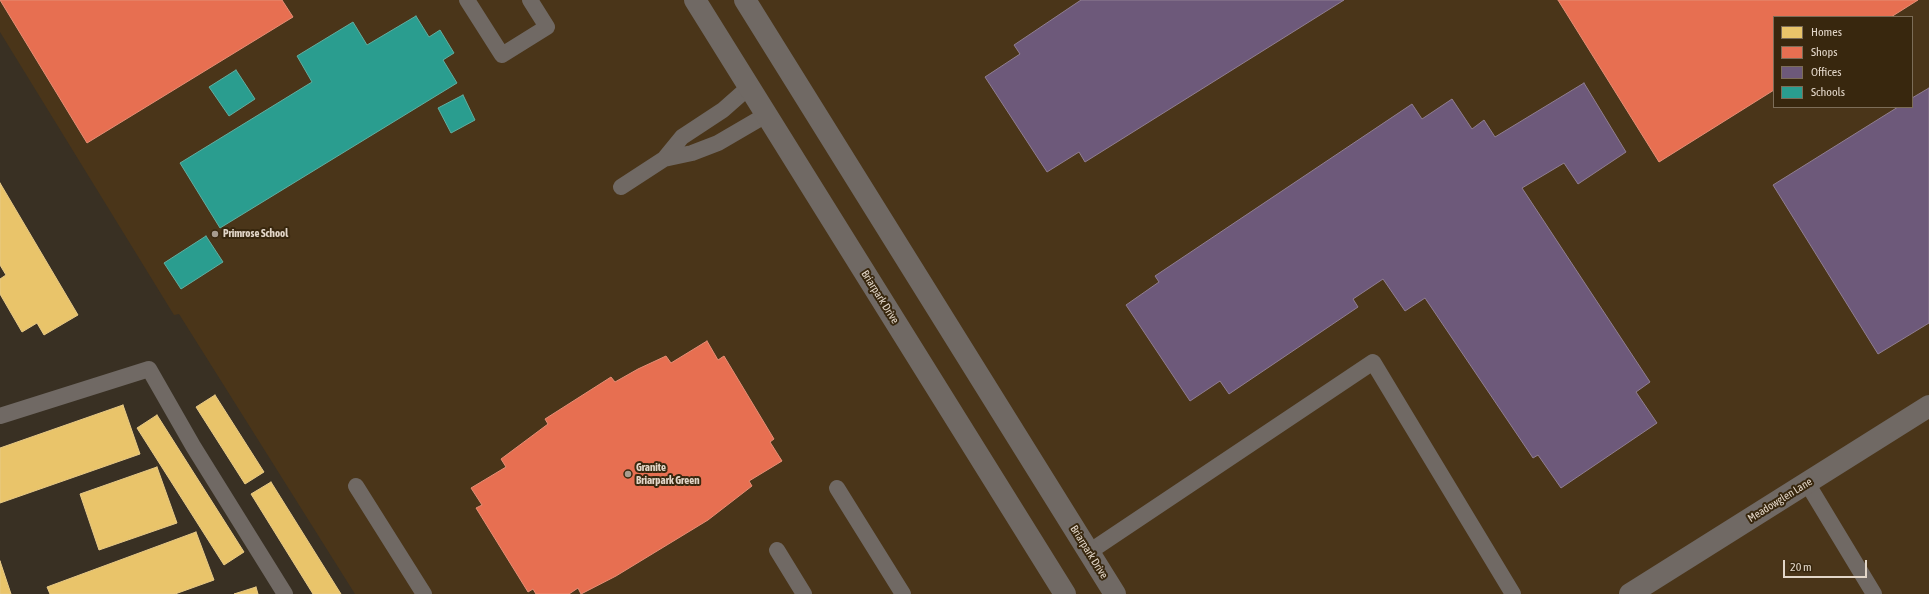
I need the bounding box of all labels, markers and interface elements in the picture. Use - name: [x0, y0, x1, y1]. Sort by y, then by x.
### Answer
- legend: [1773, 16, 1913, 108]
- text: Homes: [1811, 25, 1842, 39]
- text: Shops: [1811, 45, 1837, 59]
- text: Offices: [1811, 65, 1841, 79]
- text: Schools: [1811, 85, 1845, 99]
- place label: Primrose School: [223, 227, 288, 241]
- marker: Primrose School: [210, 229, 220, 239]
- street label: Briarpark Drive: [858, 268, 902, 326]
- place label: Granite Briarpark Green: [636, 461, 700, 487]
- marker: Granite Briarpark Green: [623, 469, 633, 479]
- street label: Meadowglen Lane: [1745, 475, 1815, 525]
- street label: Briarpark Drive: [1067, 523, 1111, 581]
- scale bar: [1785, 552, 1869, 578]
- text: 20 m: [1790, 560, 1812, 574]

